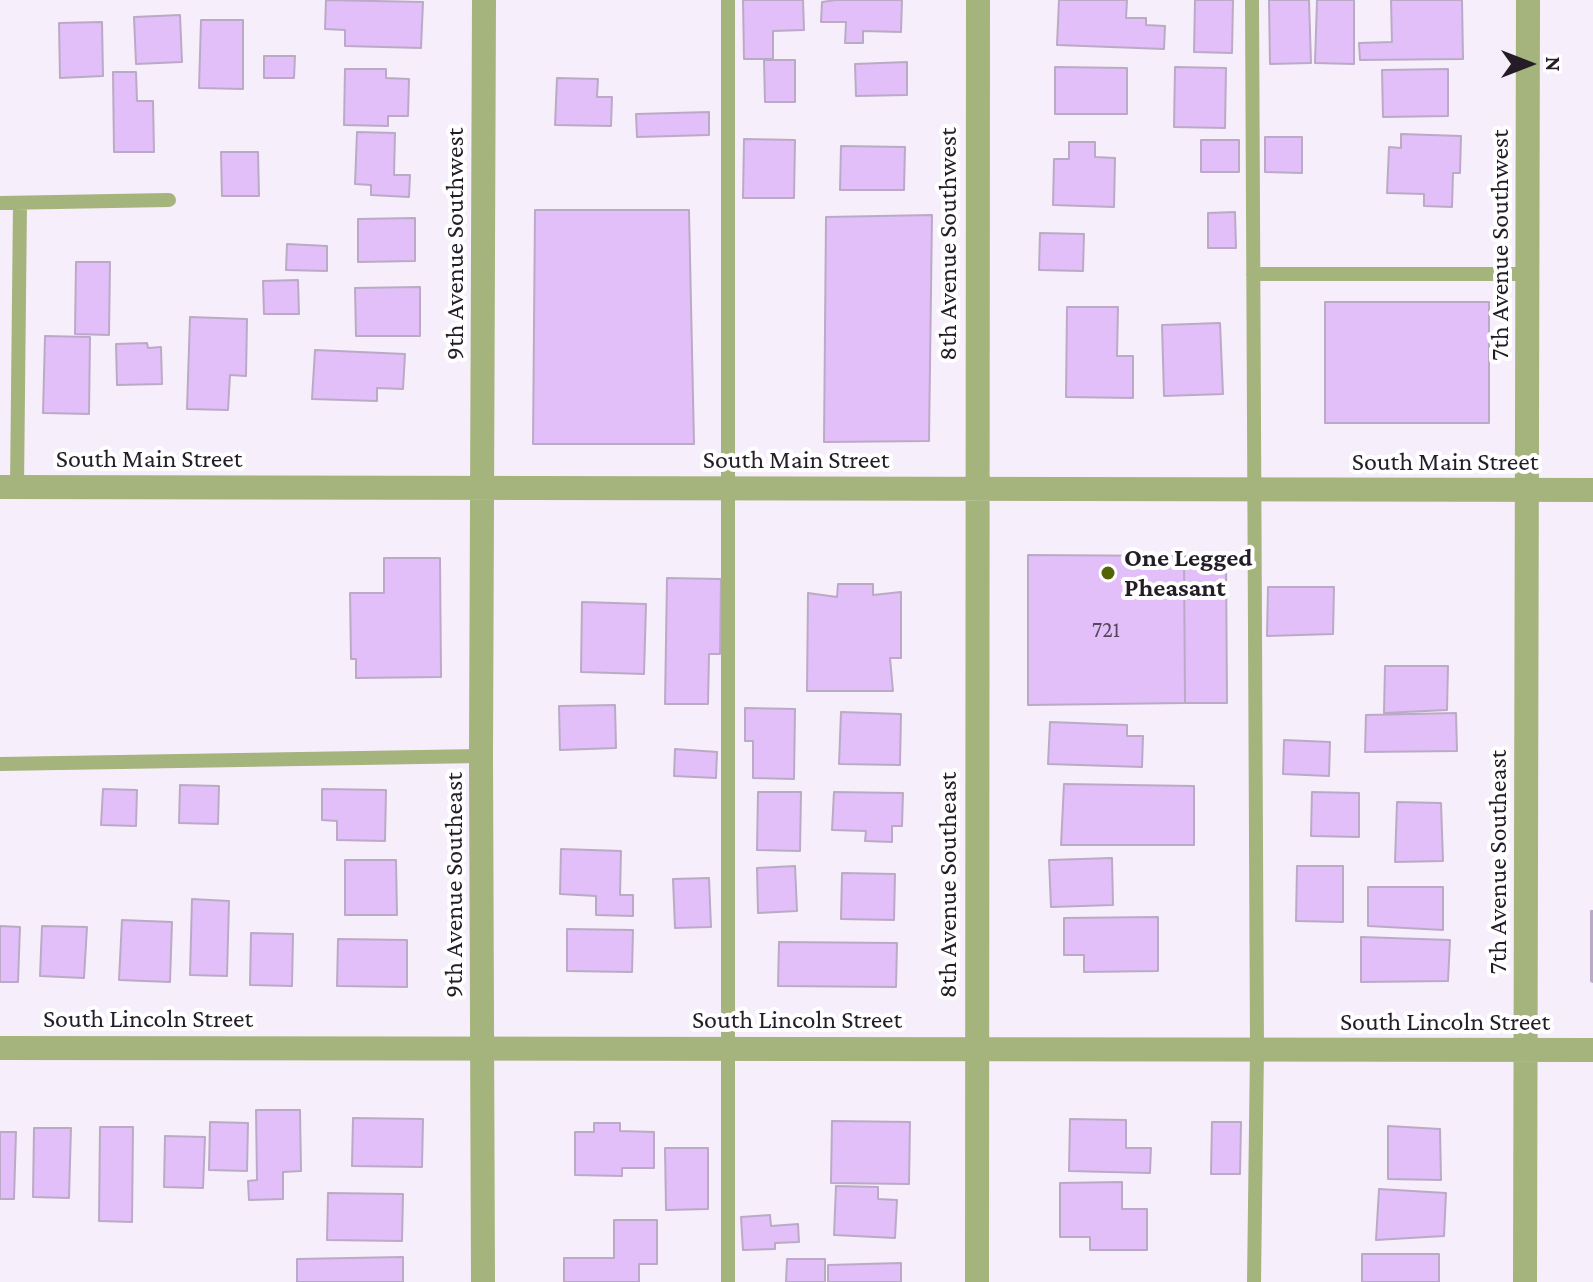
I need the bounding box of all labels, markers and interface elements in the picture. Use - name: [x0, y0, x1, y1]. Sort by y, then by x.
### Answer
- north arrow: [1489, 24, 1569, 104]
- text: N: [1541, 57, 1566, 72]
- street label: 8th Avenue Southwest: [932, 127, 964, 361]
- street label: 9th Avenue Southwest: [439, 128, 471, 360]
- street label: 7th Avenue Southwest: [1484, 129, 1516, 361]
- street label: South Main Street: [56, 443, 242, 475]
- street label: South Main Street: [703, 444, 889, 476]
- street label: South Main Street: [1352, 446, 1538, 478]
- place label: One Legged Pheasant: [1124, 542, 1252, 604]
- marker: One Legged Pheasant: [1099, 564, 1117, 582]
- house number: 721: [1092, 617, 1120, 643]
- street label: 7th Avenue Southeast: [1482, 750, 1514, 974]
- street label: 9th Avenue Southeast: [438, 772, 470, 998]
- street label: 8th Avenue Southeast: [932, 772, 964, 998]
- street label: South Lincoln Street: [43, 1003, 253, 1035]
- street label: South Lincoln Street: [692, 1004, 902, 1036]
- street label: South Lincoln Street: [1340, 1006, 1550, 1038]

